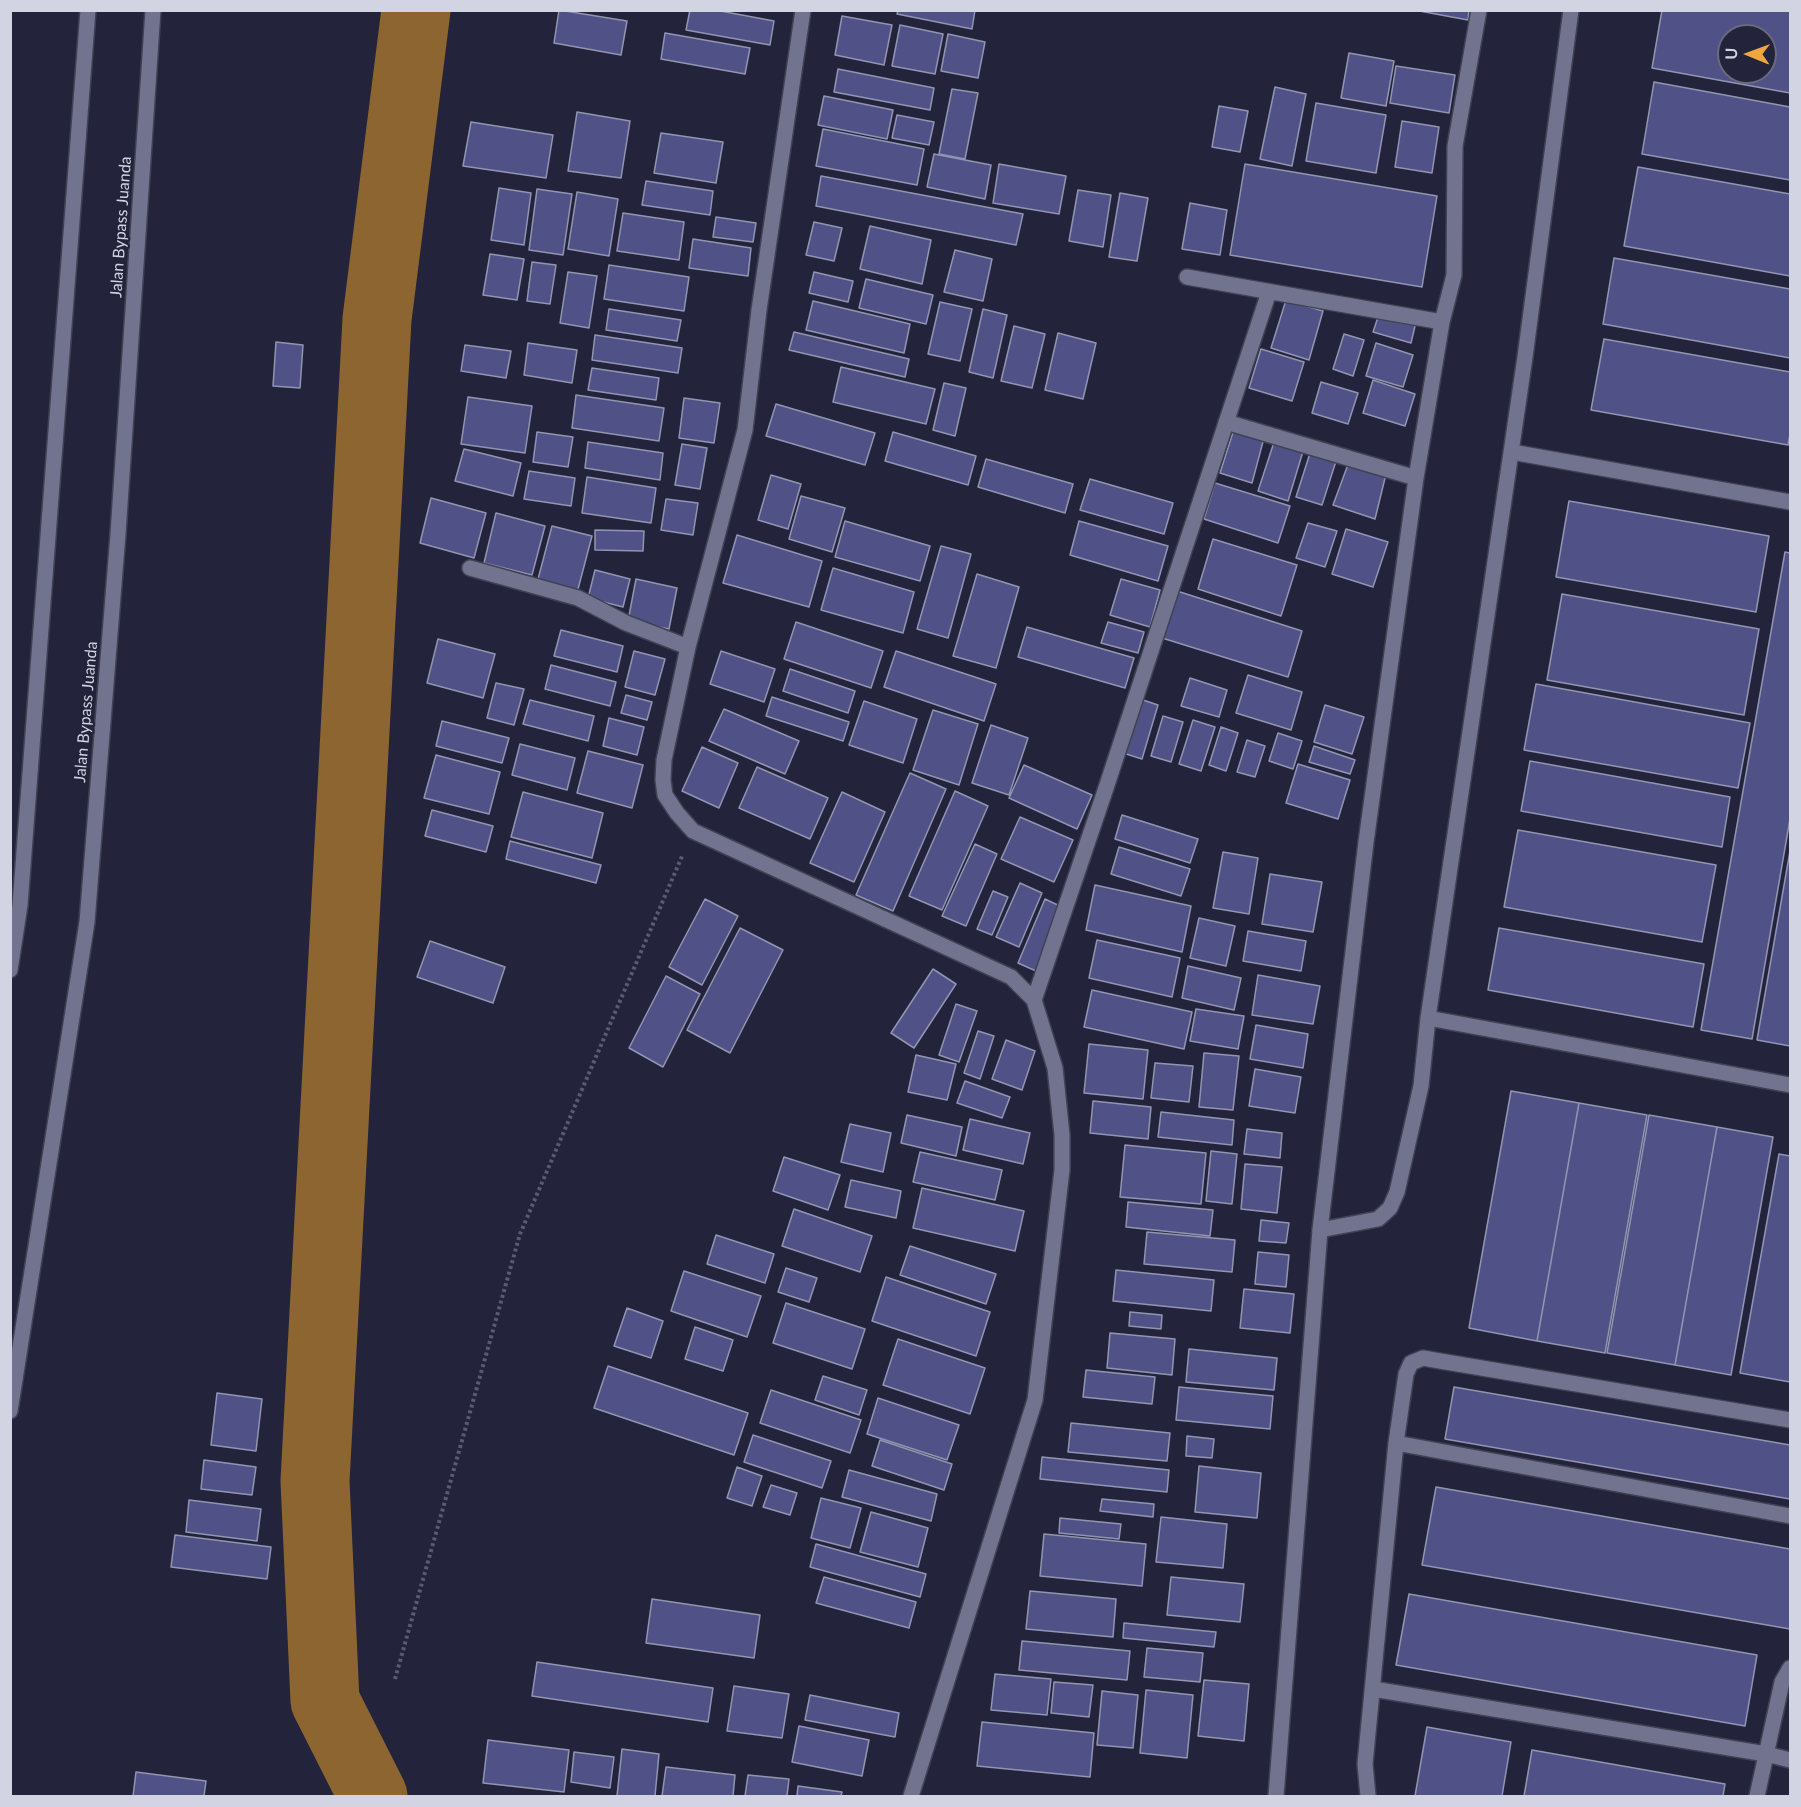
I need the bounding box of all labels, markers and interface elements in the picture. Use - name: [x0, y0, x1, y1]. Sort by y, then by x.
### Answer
- north arrow: [1717, 24, 1777, 84]
- text: U: [1721, 48, 1740, 60]
- street label: Jalan Bypass Juanda: [106, 156, 136, 298]
- street label: Jalan Bypass Juanda: [70, 641, 102, 783]

